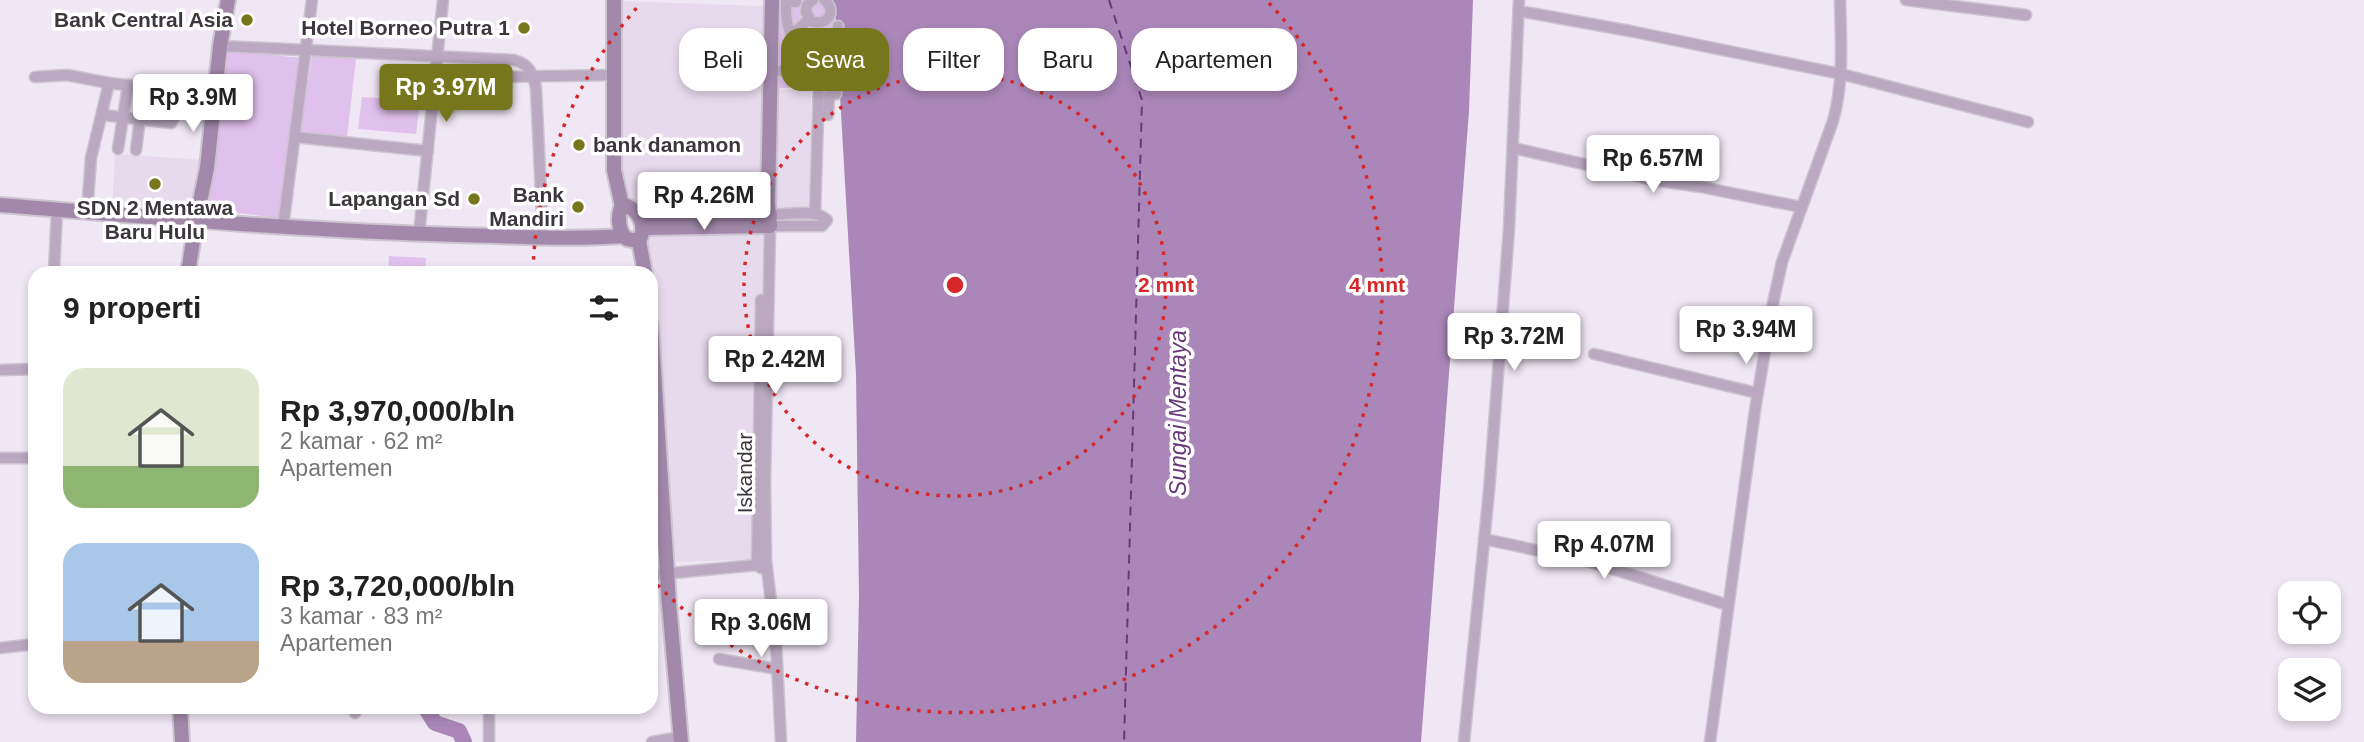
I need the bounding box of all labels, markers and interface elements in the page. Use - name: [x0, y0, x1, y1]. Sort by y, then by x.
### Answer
- place label: Bank Central Asia: [54, 8, 233, 31]
- marker: Bank Central Asia: [239, 12, 255, 28]
- place label: Hotel Borneo Putra 1: [301, 16, 510, 39]
- marker: Hotel Borneo Putra 1: [516, 20, 532, 36]
- chip: Beli: [679, 28, 767, 91]
- chip: Sewa: [781, 28, 889, 91]
- chip: Filter: [903, 28, 1004, 91]
- chip: Baru: [1018, 28, 1117, 91]
- chip: Apartemen: [1131, 28, 1297, 91]
- pin: Rp 3.97M: [374, 64, 518, 124]
- pin: Rp 3.9M: [128, 74, 258, 134]
- text: Rp 3.97M: [396, 74, 496, 100]
- text: Rp 3.9M: [149, 84, 237, 110]
- place label: bank danamon: [593, 133, 741, 156]
- pin: Rp 6.57M: [1581, 136, 1725, 195]
- marker: bank danamon: [571, 137, 587, 153]
- text: Rp 6.57M: [1603, 145, 1703, 171]
- pin: Rp 4.26M: [632, 173, 776, 232]
- marker: SDN 2 Mentawa Baru Hulu: [147, 176, 163, 192]
- text: Rp 4.26M: [654, 182, 754, 208]
- place label: Bank Mandiri: [489, 183, 564, 230]
- place label: Lapangan Sd: [328, 187, 460, 210]
- marker: Lapangan Sd: [466, 191, 482, 207]
- place label: SDN 2 Mentawa Baru Hulu: [77, 196, 234, 243]
- marker: Bank Mandiri: [570, 199, 586, 215]
- centre of rings: [943, 273, 967, 297]
- text: 2 mnt: [1138, 273, 1194, 296]
- text: 4 mnt: [1349, 273, 1405, 296]
- icon: filters: [585, 289, 623, 327]
- text: 9 properti: [63, 291, 201, 324]
- pin: Rp 3.94M: [1674, 306, 1818, 366]
- pin: Rp 3.72M: [1442, 314, 1586, 373]
- text: Rp 3.94M: [1696, 316, 1796, 342]
- text: Rp 3.72M: [1464, 323, 1564, 349]
- water label: Sungai Mentaya: [1165, 330, 1191, 496]
- pin: Rp 2.42M: [703, 336, 847, 396]
- text: Rp 2.42M: [725, 346, 825, 372]
- text: Rp 3,970,000/bln: [280, 394, 515, 427]
- icon: home: [119, 396, 203, 480]
- text: 2 kamar · 62 m²: [280, 428, 442, 454]
- street label: Iskandar: [733, 433, 756, 513]
- text: Apartemen: [280, 455, 393, 481]
- pin: Rp 4.07M: [1532, 522, 1676, 581]
- text: Rp 4.07M: [1554, 531, 1654, 557]
- text: Rp 3,720,000/bln: [280, 569, 515, 602]
- icon: home: [119, 571, 203, 655]
- map controls: [2278, 581, 2341, 721]
- button: locate: [2278, 581, 2341, 644]
- pin: Rp 3.06M: [689, 600, 833, 659]
- text: 3 kamar · 83 m²: [280, 603, 442, 629]
- text: Rp 3.06M: [711, 609, 811, 635]
- text: Apartemen: [280, 630, 393, 656]
- button: layers: [2278, 658, 2341, 721]

